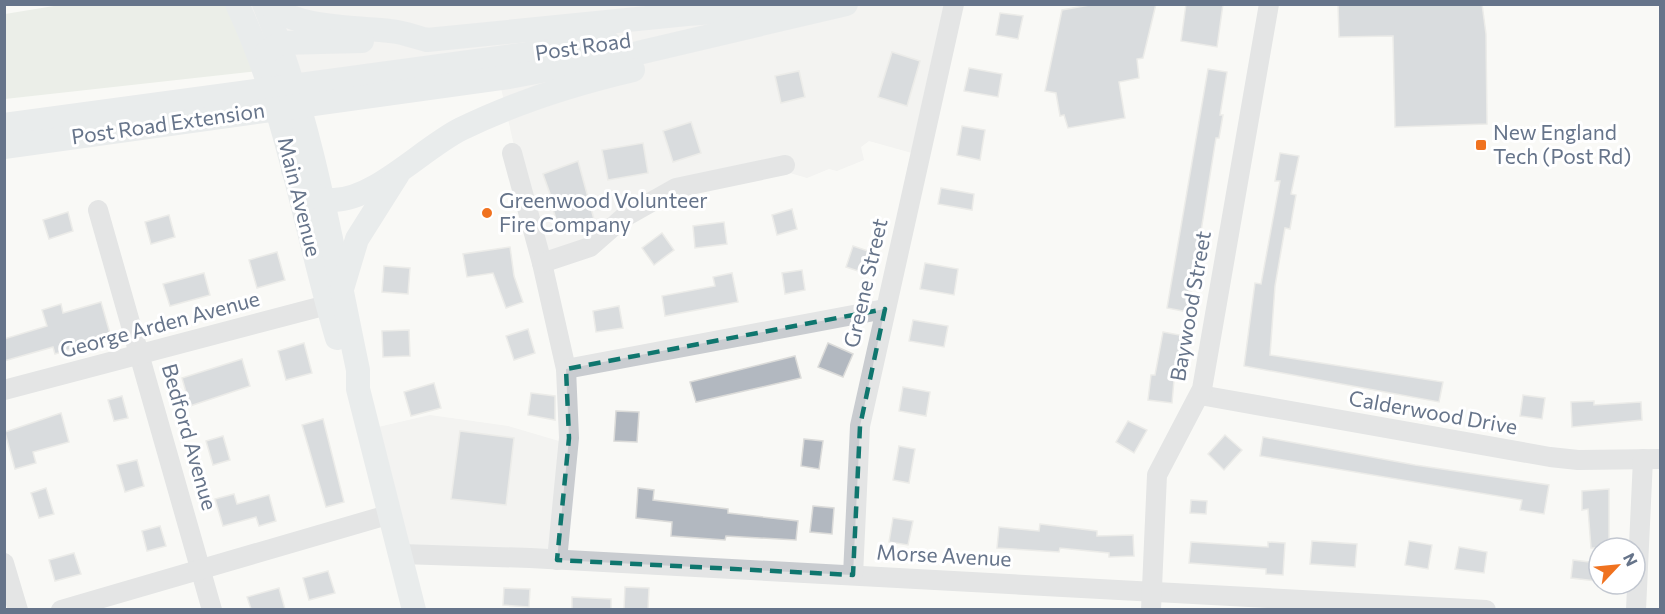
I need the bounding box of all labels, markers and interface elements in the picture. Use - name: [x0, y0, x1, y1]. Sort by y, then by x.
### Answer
- street label: Post Road: [533, 26, 632, 65]
- street label: Post Road Extension: [69, 97, 266, 148]
- place label: New England Tech (Post Rd): [1493, 119, 1631, 168]
- street label: Main Avenue: [274, 134, 327, 259]
- marker: New England Tech (Post Rd): [1474, 138, 1488, 152]
- place label: Greenwood Volunteer Fire Company: [499, 187, 708, 236]
- marker: Greenwood Volunteer Fire Company: [480, 206, 494, 220]
- street label: Greene Street: [838, 216, 892, 350]
- street label: Baywood Street: [1164, 229, 1215, 383]
- street label: George Arden Avenue: [57, 285, 262, 362]
- street label: Bedford Avenue: [158, 360, 223, 513]
- street label: Calderwood Drive: [1347, 384, 1519, 439]
- north arrow: [1587, 536, 1647, 596]
- street label: Morse Avenue: [876, 538, 1012, 571]
- text: N: [1620, 550, 1642, 569]

